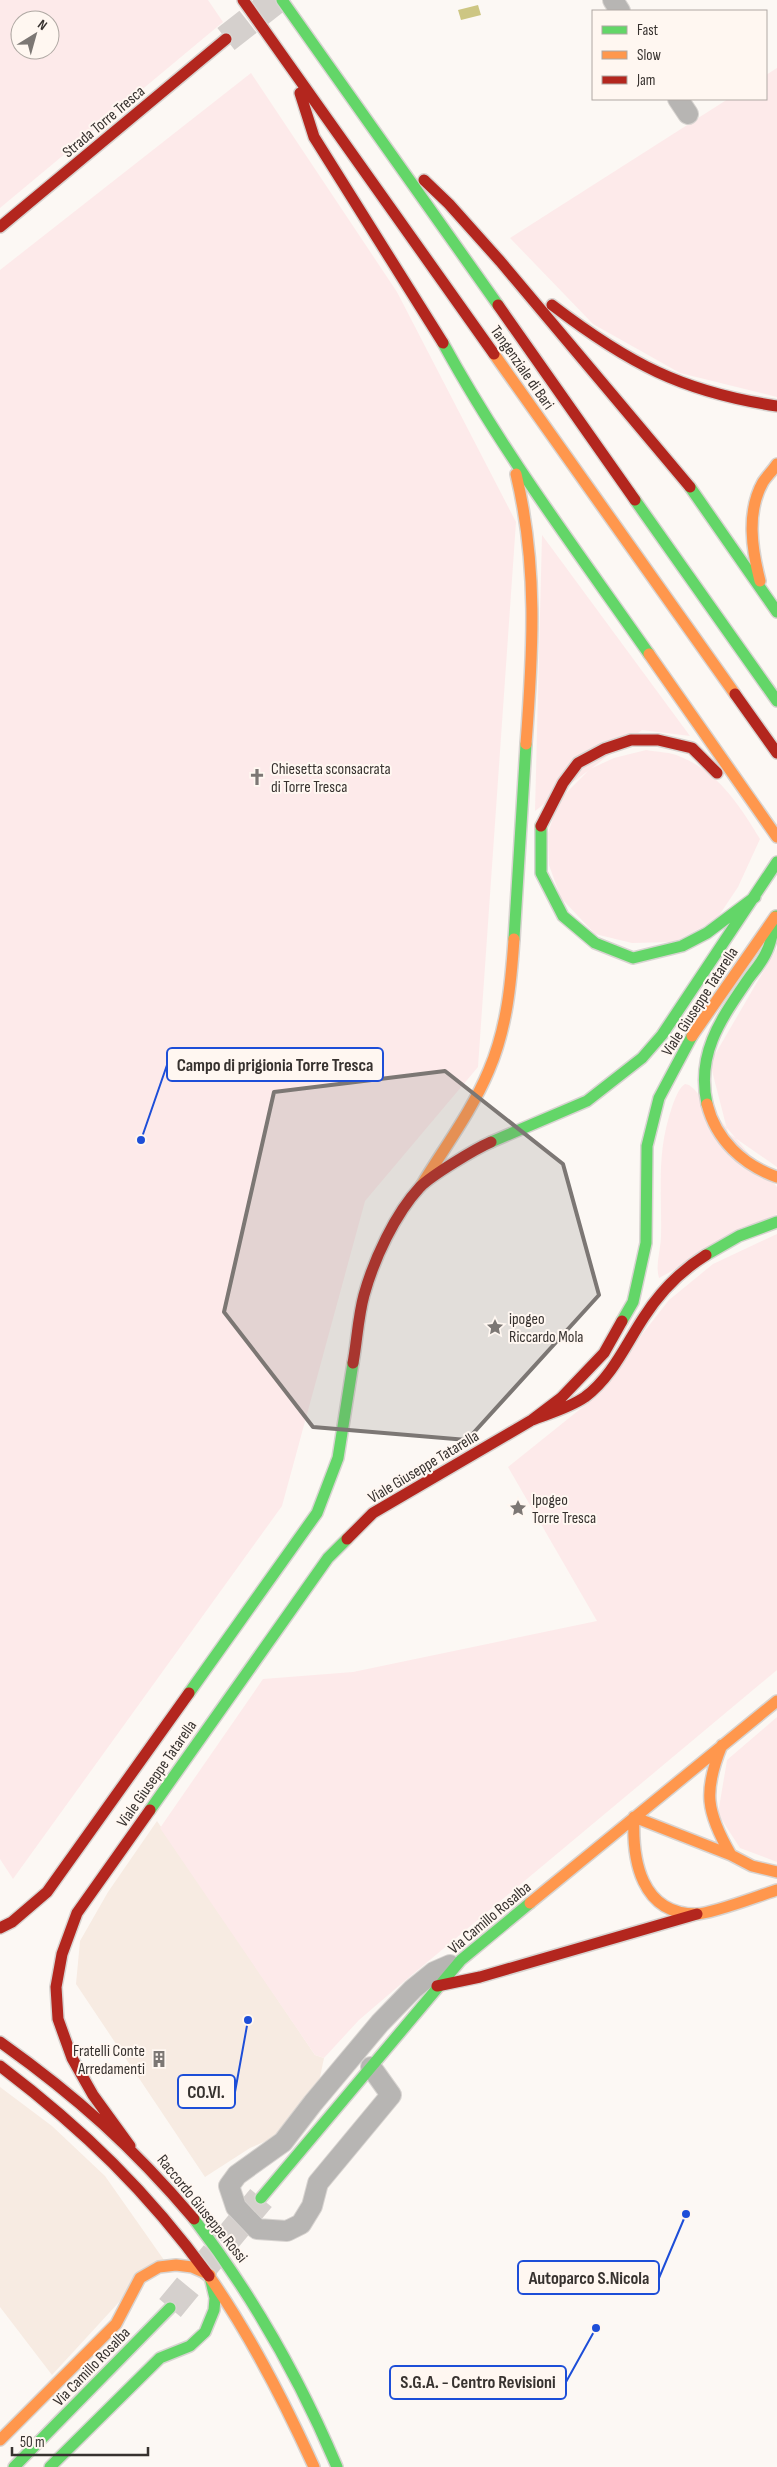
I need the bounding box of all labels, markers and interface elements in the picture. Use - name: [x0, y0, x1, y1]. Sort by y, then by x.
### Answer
- north arrow: [10, 10, 60, 60]
- legend: [592, 10, 767, 100]
- text: N: [34, 16, 51, 34]
- text: Fast: [637, 21, 659, 40]
- text: Slow: [637, 46, 661, 65]
- text: Jam: [636, 71, 655, 90]
- street label: Strada Torre Tresca: [59, 82, 149, 162]
- street label: Tangenziale di Bari: [486, 322, 558, 413]
- place label: Chiesetta sconsacrata di Torre Tresca: [271, 760, 391, 797]
- church icon: Chiesetta sconsacrata di Torre Tresca: [247, 767, 267, 787]
- street label: Viale Giuseppe Tatarella: [658, 944, 742, 1060]
- callout: Campo di prigionia Torre Tresca: [167, 1048, 383, 1081]
- text: Campo di prigionia Torre Tresca: [177, 1055, 373, 1076]
- place label: ipogeo Riccardo Mola: [509, 1310, 584, 1347]
- place icon: ipogeo Riccardo Mola: [485, 1317, 505, 1337]
- street label: Viale Giuseppe Tatarella: [365, 1427, 483, 1508]
- place label: Ipogeo Torre Tresca: [532, 1491, 596, 1528]
- place icon: Ipogeo Torre Tresca: [508, 1498, 528, 1518]
- street label: Viale Giuseppe Tatarella: [113, 1717, 201, 1831]
- street label: Via Camillo Rosalba: [445, 1878, 535, 1958]
- place label: Fratelli Conte Arredamenti: [73, 2042, 145, 2079]
- building icon: Fratelli Conte Arredamenti: [149, 2049, 169, 2069]
- callout: CO.VI.: [178, 2075, 235, 2108]
- text: CO.VI.: [187, 2082, 225, 2103]
- street label: Raccordo Giuseppe Rossi: [153, 2151, 251, 2267]
- callout: Autoparco S.Nicola: [518, 2261, 659, 2294]
- text: Autoparco S.Nicola: [528, 2268, 649, 2289]
- street label: Via Camillo Rosalba: [50, 2324, 134, 2410]
- callout: S.G.A. - Centro Revisioni: [390, 2366, 566, 2399]
- text: S.G.A. - Centro Revisioni: [400, 2372, 556, 2393]
- scale bar: [12, 2424, 149, 2456]
- text: 50 m: [20, 2433, 45, 2452]

